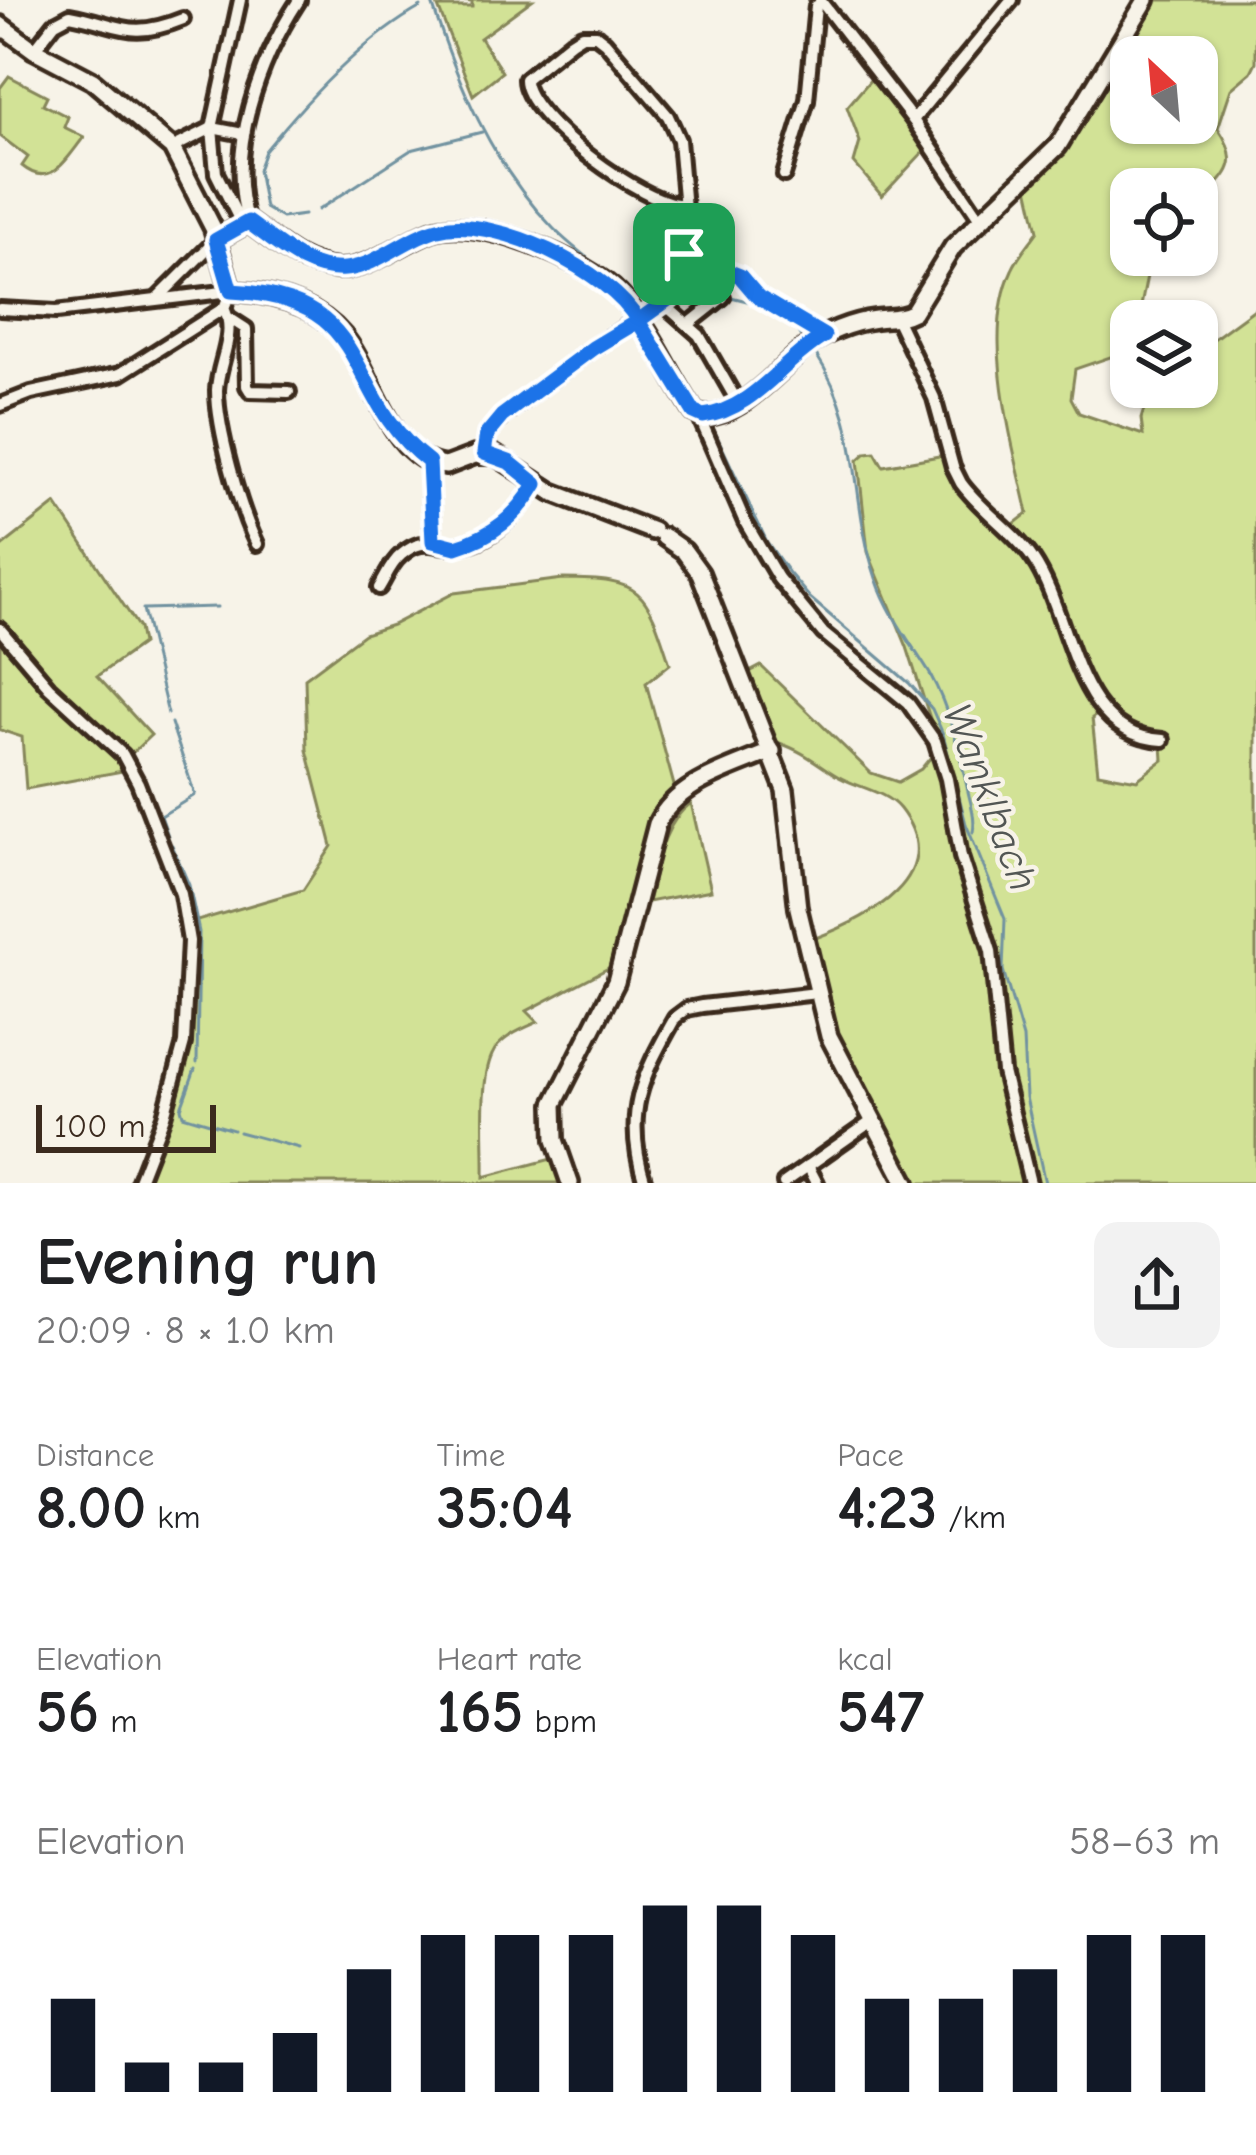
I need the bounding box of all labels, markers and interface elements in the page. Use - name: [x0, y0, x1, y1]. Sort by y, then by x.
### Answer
- north arrow: [1110, 36, 1218, 144]
- map controls: [1110, 36, 1218, 408]
- button: locate: [1110, 168, 1218, 276]
- pin: [633, 203, 735, 305]
- icon: arrive: [651, 221, 717, 287]
- button: layers: [1110, 300, 1218, 408]
- water label: Wanklbach: [932, 697, 1048, 897]
- scale bar: [36, 1099, 216, 1152]
- text: 100 m: [54, 1107, 146, 1145]
- button: share: [1094, 1222, 1220, 1348]
- text: Evening run: [36, 1225, 378, 1301]
- text: 20:09 · 8 × 1.0 km: [36, 1308, 335, 1353]
- text: Distance: [36, 1436, 154, 1474]
- text: Time: [437, 1436, 505, 1474]
- text: Pace: [837, 1436, 904, 1474]
- text: 8.00: [36, 1474, 146, 1543]
- text: 35:04: [437, 1474, 573, 1543]
- text: 4:23: [837, 1474, 937, 1543]
- text: km: [146, 1498, 201, 1536]
- text: /km: [937, 1498, 1006, 1536]
- text: Elevation: [36, 1640, 162, 1678]
- text: Heart rate: [437, 1640, 582, 1678]
- text: kcal: [837, 1640, 893, 1678]
- text: 56: [36, 1678, 99, 1747]
- text: 165: [437, 1678, 523, 1747]
- text: 547: [837, 1678, 924, 1747]
- text: m: [99, 1702, 138, 1740]
- text: bpm: [523, 1702, 597, 1740]
- text: Elevation: [36, 1819, 185, 1864]
- text: 58–63 m: [1069, 1819, 1220, 1864]

